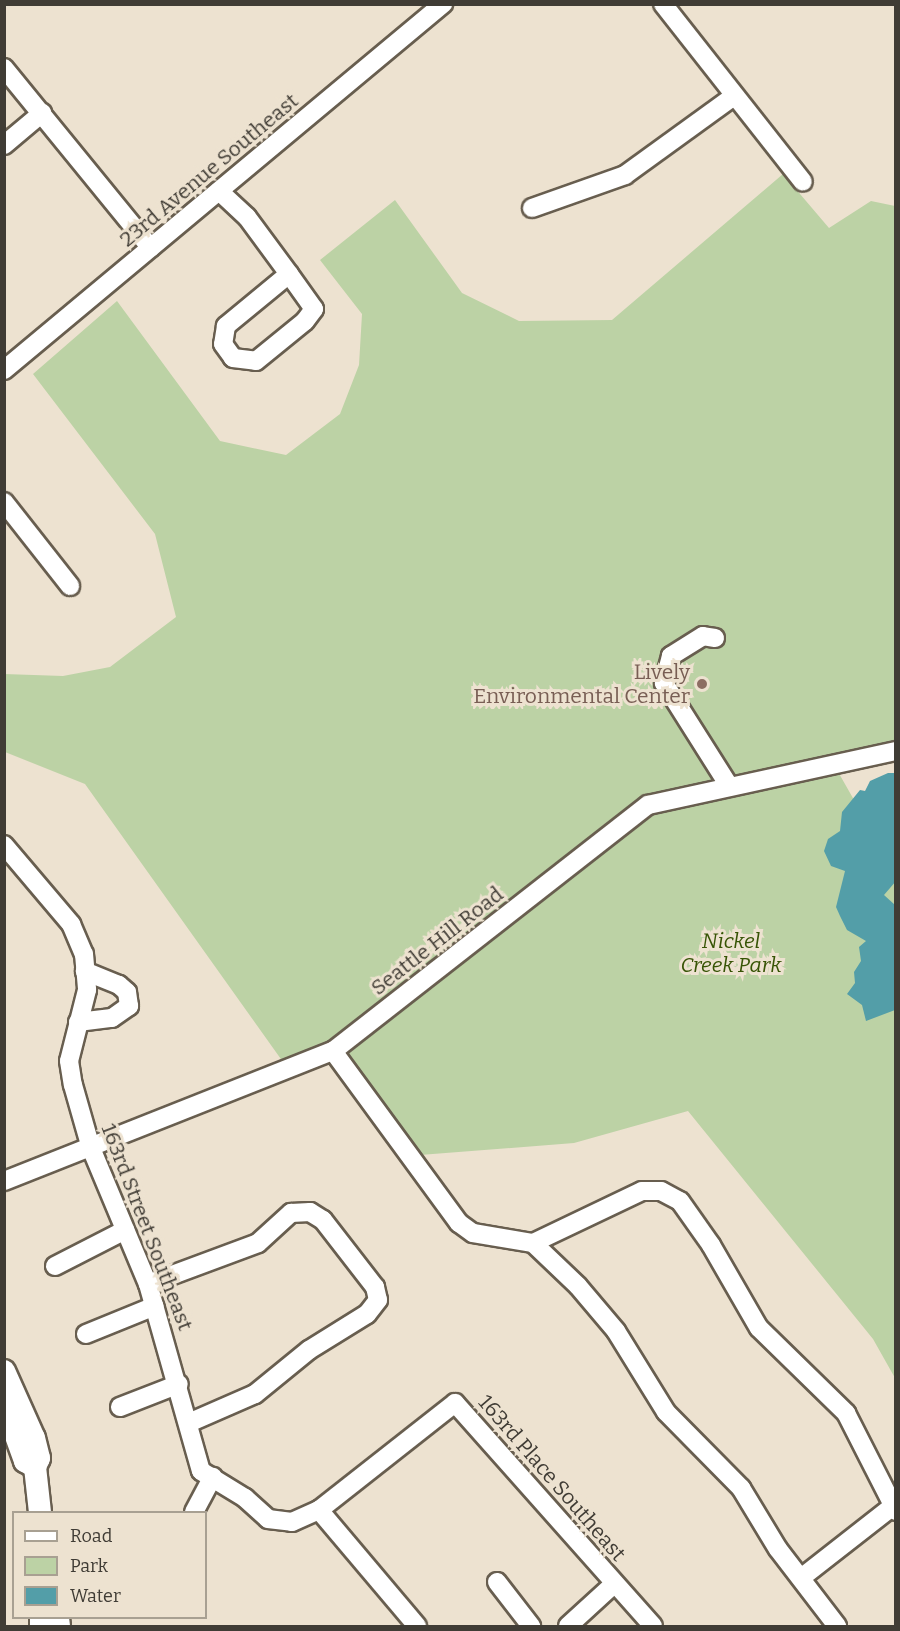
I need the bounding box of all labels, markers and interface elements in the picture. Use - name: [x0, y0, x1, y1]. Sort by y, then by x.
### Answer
- street label: 23rd Avenue Southeast: [115, 88, 303, 252]
- place label: Lively Environmental Center: [473, 659, 690, 709]
- marker: Lively Environmental Center: [695, 677, 709, 691]
- street label: Seattle Hill Road: [366, 882, 508, 1000]
- park label: Nickel Creek Park: [680, 928, 782, 978]
- street label: 163rd Street Southeast: [96, 1120, 198, 1334]
- street label: 163rd Place Southeast: [473, 1390, 631, 1566]
- legend: [12, 1511, 207, 1619]
- text: Road: [70, 1525, 112, 1547]
- text: Park: [70, 1555, 108, 1577]
- text: Water: [70, 1585, 121, 1607]

